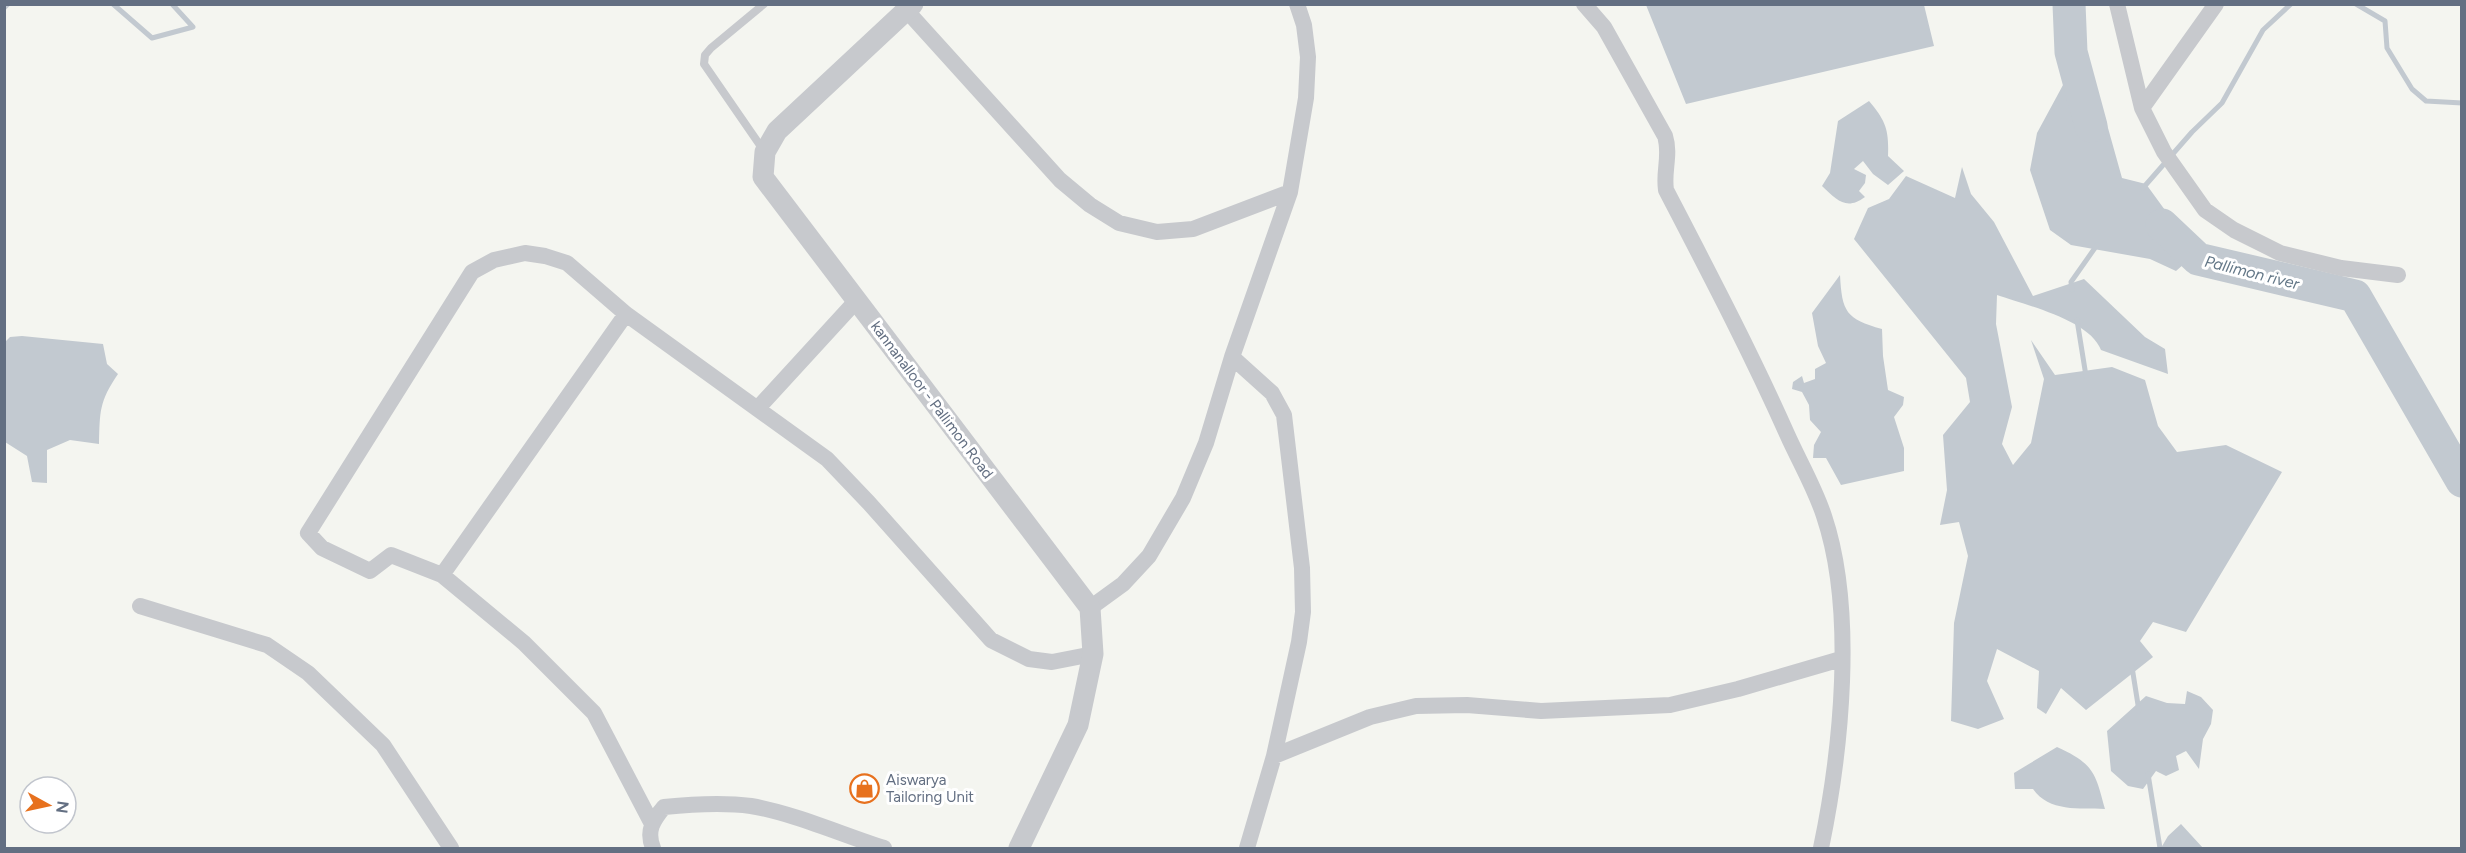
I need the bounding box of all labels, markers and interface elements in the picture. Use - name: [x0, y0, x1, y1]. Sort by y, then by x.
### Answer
- water label: Pallimon river: [2203, 252, 2302, 294]
- street label: kannanalloor - Pallimon Road: [867, 318, 997, 482]
- place label: Aiswarya Tailoring Unit: [886, 771, 974, 806]
- shop icon: Aiswarya Tailoring Unit: [849, 773, 881, 805]
- north arrow: [18, 775, 78, 835]
- text: N: [52, 800, 73, 814]

